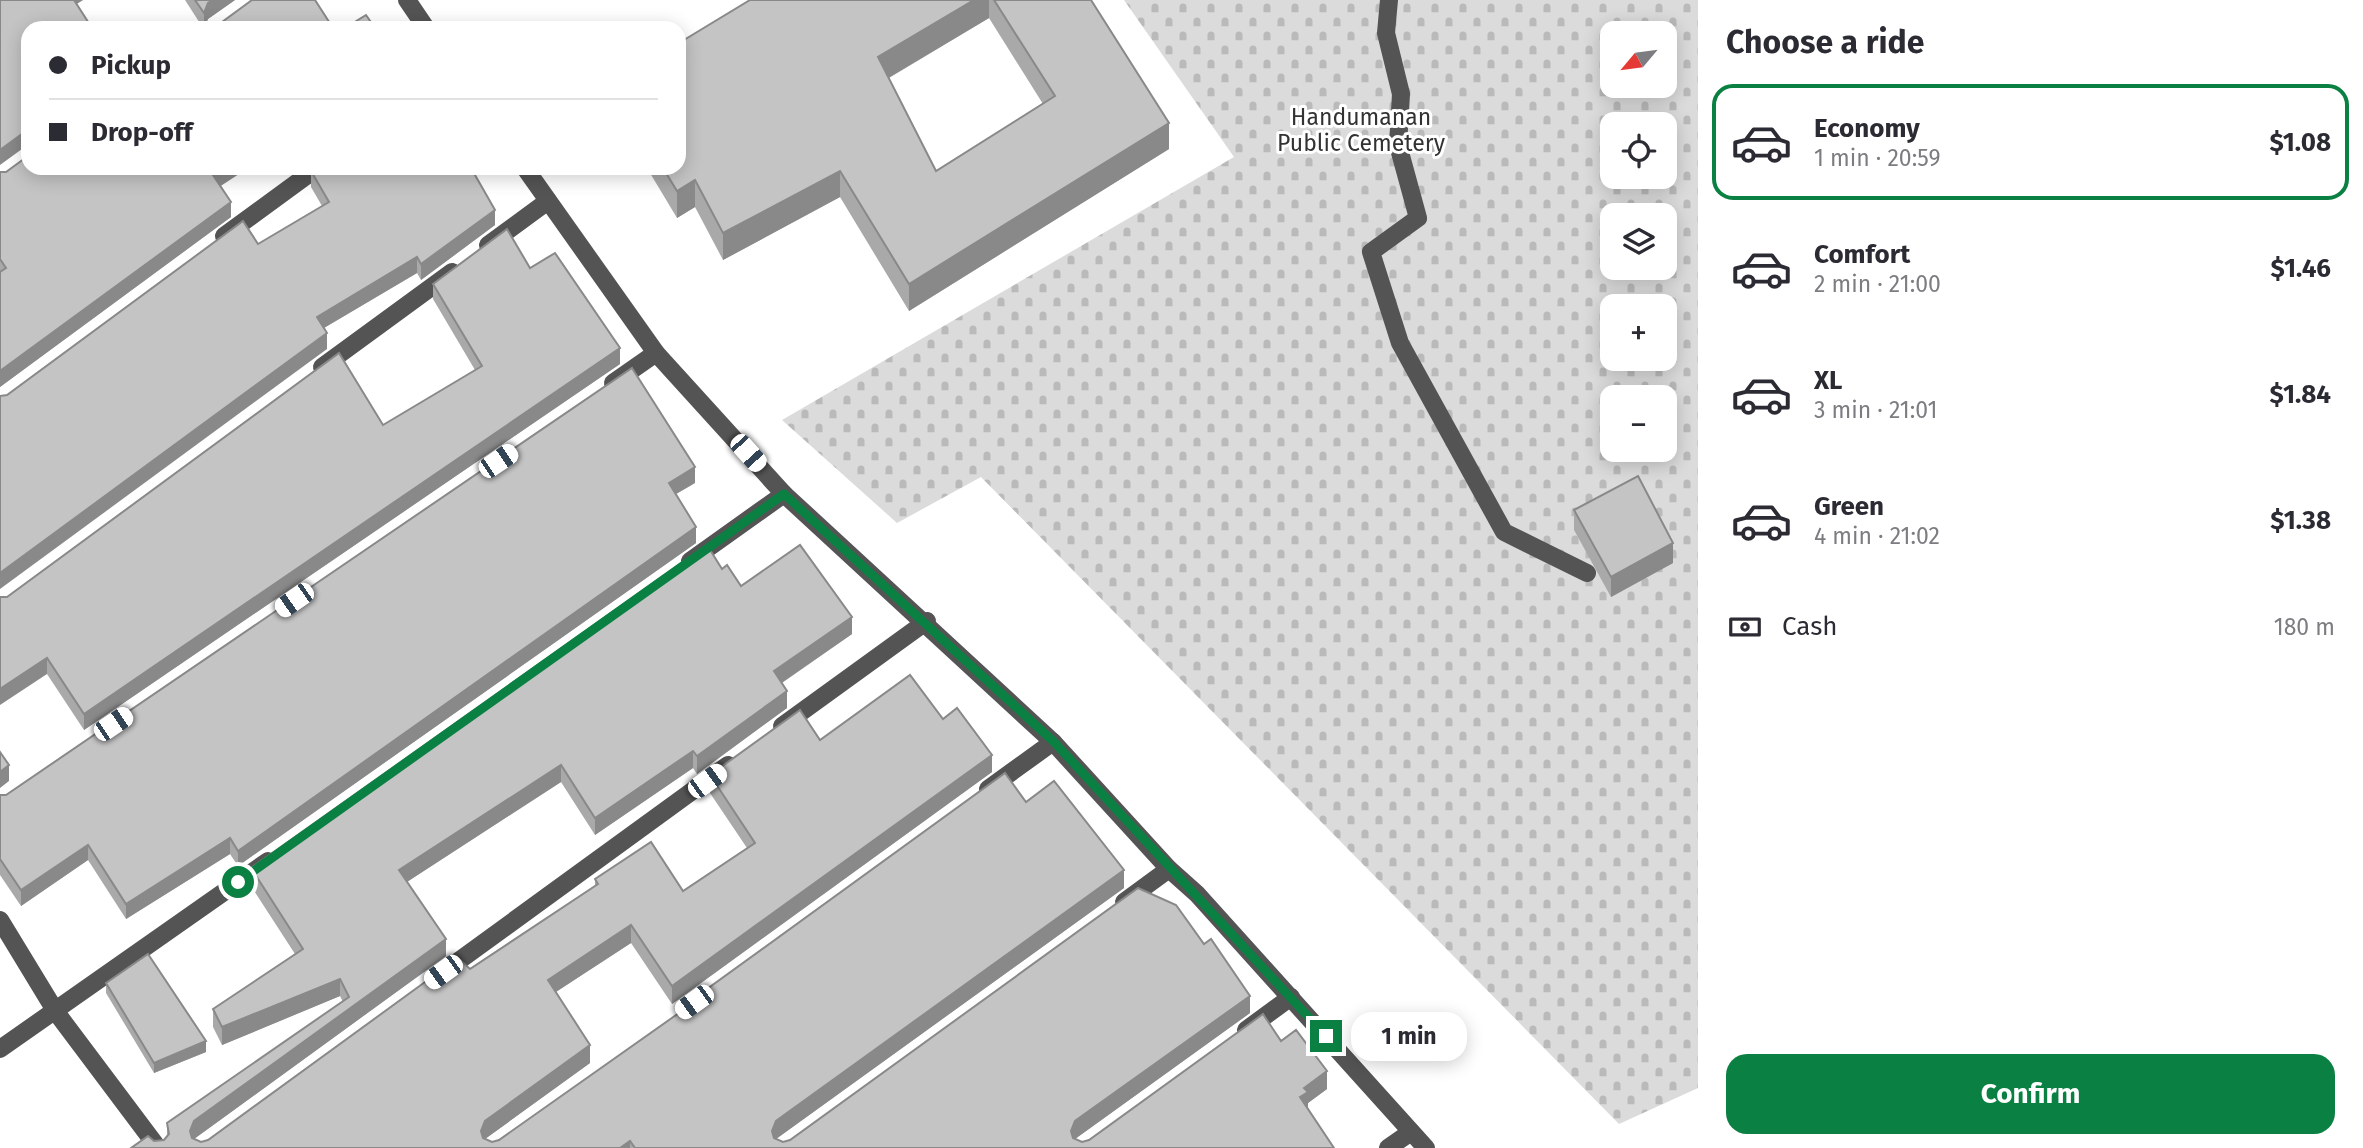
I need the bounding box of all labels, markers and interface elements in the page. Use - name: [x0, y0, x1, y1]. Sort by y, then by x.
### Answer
- north arrow: [1600, 21, 1676, 98]
- map controls: [1600, 21, 1677, 462]
- text: Choose a ride: [1726, 23, 1924, 61]
- text: Pickup: [91, 50, 171, 81]
- park label: Handumanan Public Cemetery: [1277, 103, 1446, 157]
- icon: car: [1730, 111, 1793, 174]
- button: locate: [1600, 112, 1677, 189]
- text: Economy: [1814, 113, 1920, 144]
- text: Drop-off: [91, 117, 193, 148]
- text: $1.08: [2269, 127, 2331, 158]
- text: 1 min · 20:59: [1814, 144, 1941, 172]
- button: layers: [1600, 203, 1677, 280]
- icon: car: [1730, 237, 1793, 300]
- text: Comfort: [1814, 239, 1910, 270]
- text: $1.46: [2271, 253, 2331, 284]
- text: 2 min · 21:00: [1814, 270, 1941, 298]
- button: +: [1600, 294, 1677, 371]
- icon: car: [1730, 363, 1793, 426]
- text: XL: [1814, 365, 1842, 396]
- text: $1.84: [2270, 379, 2331, 410]
- button: −: [1600, 385, 1677, 462]
- text: 3 min · 21:01: [1814, 396, 1937, 424]
- car: [727, 430, 770, 476]
- car: [475, 441, 522, 481]
- icon: car: [1730, 489, 1793, 552]
- text: Green: [1814, 491, 1884, 522]
- text: $1.38: [2270, 505, 2331, 536]
- text: 4 min · 21:02: [1814, 522, 1940, 550]
- car: [271, 579, 318, 621]
- icon: cash: [1726, 608, 1764, 646]
- text: Cash: [1782, 611, 1838, 642]
- text: 180 m: [2274, 613, 2335, 641]
- car: [90, 704, 137, 744]
- car: [684, 760, 731, 802]
- route start: [222, 866, 254, 898]
- car: [420, 951, 467, 993]
- car: [671, 981, 718, 1023]
- callout: 1 min: [1350, 1012, 1466, 1060]
- route end: [1310, 1020, 1342, 1052]
- text: 1 min: [1381, 1022, 1437, 1050]
- button: Confirm: [1726, 1054, 2335, 1134]

